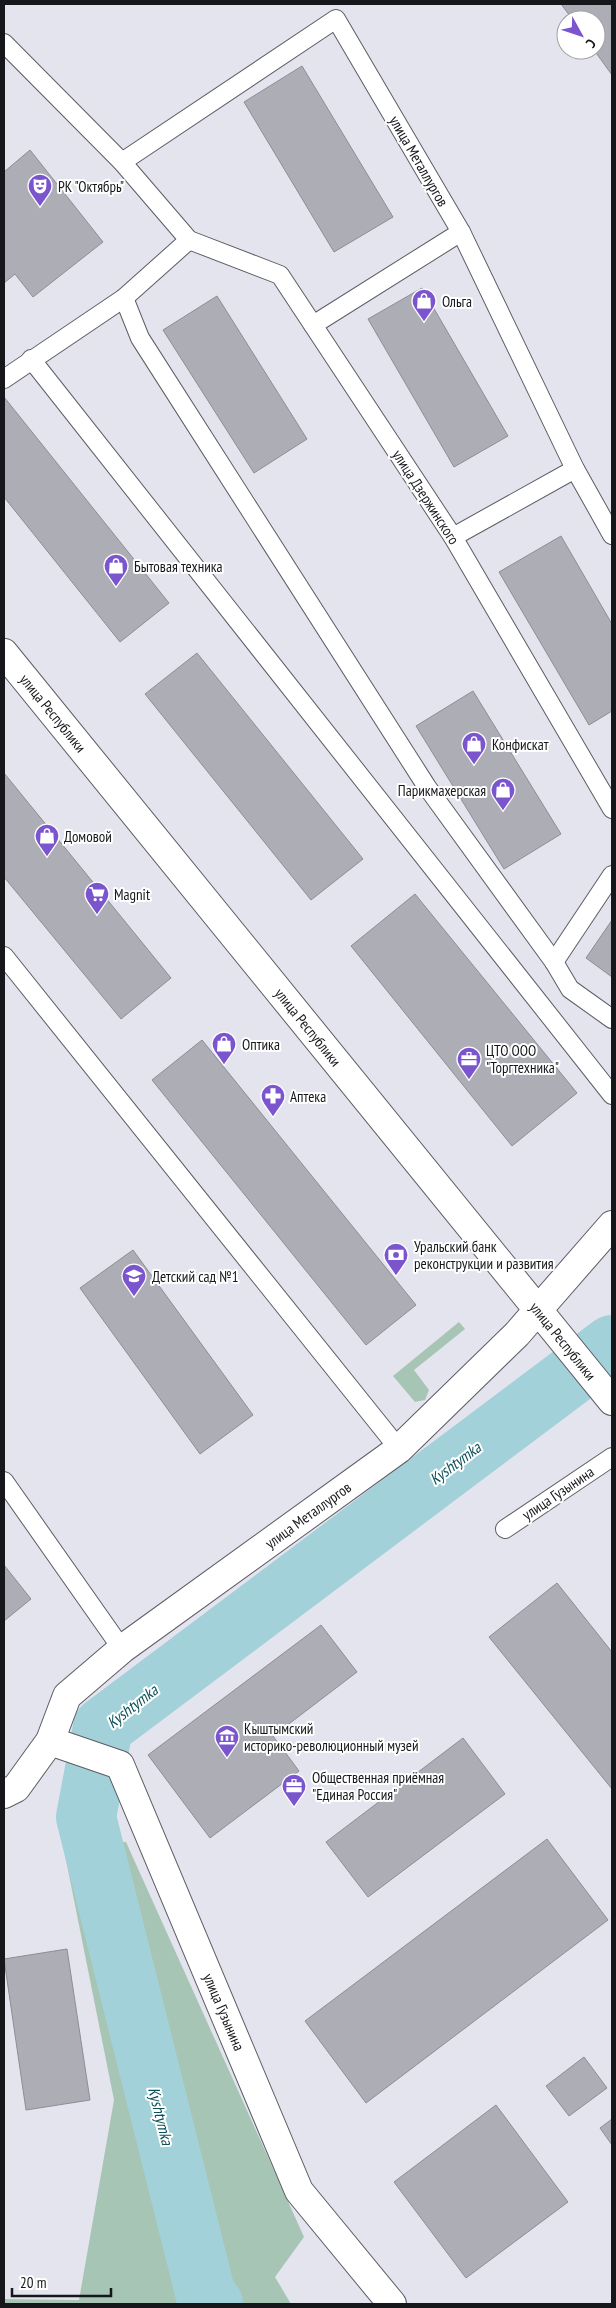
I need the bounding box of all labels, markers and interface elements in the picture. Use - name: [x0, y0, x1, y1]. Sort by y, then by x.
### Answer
- north arrow: [556, 10, 606, 60]
- text: С: [582, 35, 600, 52]
- street label: улица Металлургов: [385, 112, 453, 210]
- theatre icon: РК "Октябрь": [27, 173, 53, 207]
- place label: РК "Октябрь": [58, 177, 124, 196]
- shop icon: Ольга: [411, 288, 437, 322]
- place label: Ольга: [442, 292, 472, 311]
- street label: улица Дзержинского: [388, 446, 464, 548]
- shop icon: Бытовая техника: [103, 553, 129, 587]
- place label: Бытовая техника: [134, 557, 223, 576]
- street label: улица Республики: [16, 670, 90, 756]
- shop icon: Конфискат: [461, 731, 487, 765]
- place label: Конфискат: [492, 735, 549, 754]
- shop icon: Парикмахерская: [490, 777, 516, 811]
- place label: Парикмахерская: [398, 781, 486, 800]
- shop icon: Домовой: [34, 823, 60, 857]
- place label: Домовой: [64, 827, 112, 846]
- supermarket icon: Magnit: [84, 881, 110, 915]
- place label: Magnit: [114, 885, 150, 904]
- street label: улица Республики: [271, 984, 345, 1070]
- shop icon: Оптика: [211, 1031, 237, 1065]
- place label: Оптика: [242, 1035, 280, 1054]
- place label: ЦТО ООО "Торгтехника": [486, 1041, 559, 1077]
- office icon: ЦТО ООО "Торгтехника": [456, 1046, 482, 1080]
- pharmacy icon: Аптека: [260, 1083, 286, 1117]
- place label: Аптека: [290, 1087, 326, 1106]
- place label: Уральский банк реконструкции и развития: [414, 1237, 554, 1273]
- bank icon: Уральский банк реконструкции и развития: [383, 1242, 409, 1276]
- school or university icon: Детский сад №1: [121, 1263, 147, 1297]
- place label: Детский сад №1: [152, 1267, 238, 1286]
- street label: улица Республики: [526, 1298, 600, 1384]
- water label: Kyshtymka: [425, 1436, 486, 1489]
- street label: улица Гузынина: [518, 1462, 598, 1524]
- street label: улица Металлургов: [261, 1477, 355, 1553]
- water label: Kyshtymka: [103, 1679, 163, 1732]
- place label: Кыштымский историко-революционный музей: [244, 1719, 419, 1755]
- museum icon: Кыштымский историко-революционный музей: [214, 1724, 240, 1758]
- place label: Общественная приёмная "Единая Россия": [312, 1768, 444, 1804]
- office icon: Общественная приёмная "Единая Россия": [281, 1773, 307, 1807]
- street label: улица Гузынина: [199, 1970, 249, 2054]
- water label: Kyshtymka: [144, 2085, 178, 2149]
- scale bar: [12, 2266, 111, 2298]
- text: 20 m: [20, 2273, 46, 2292]

